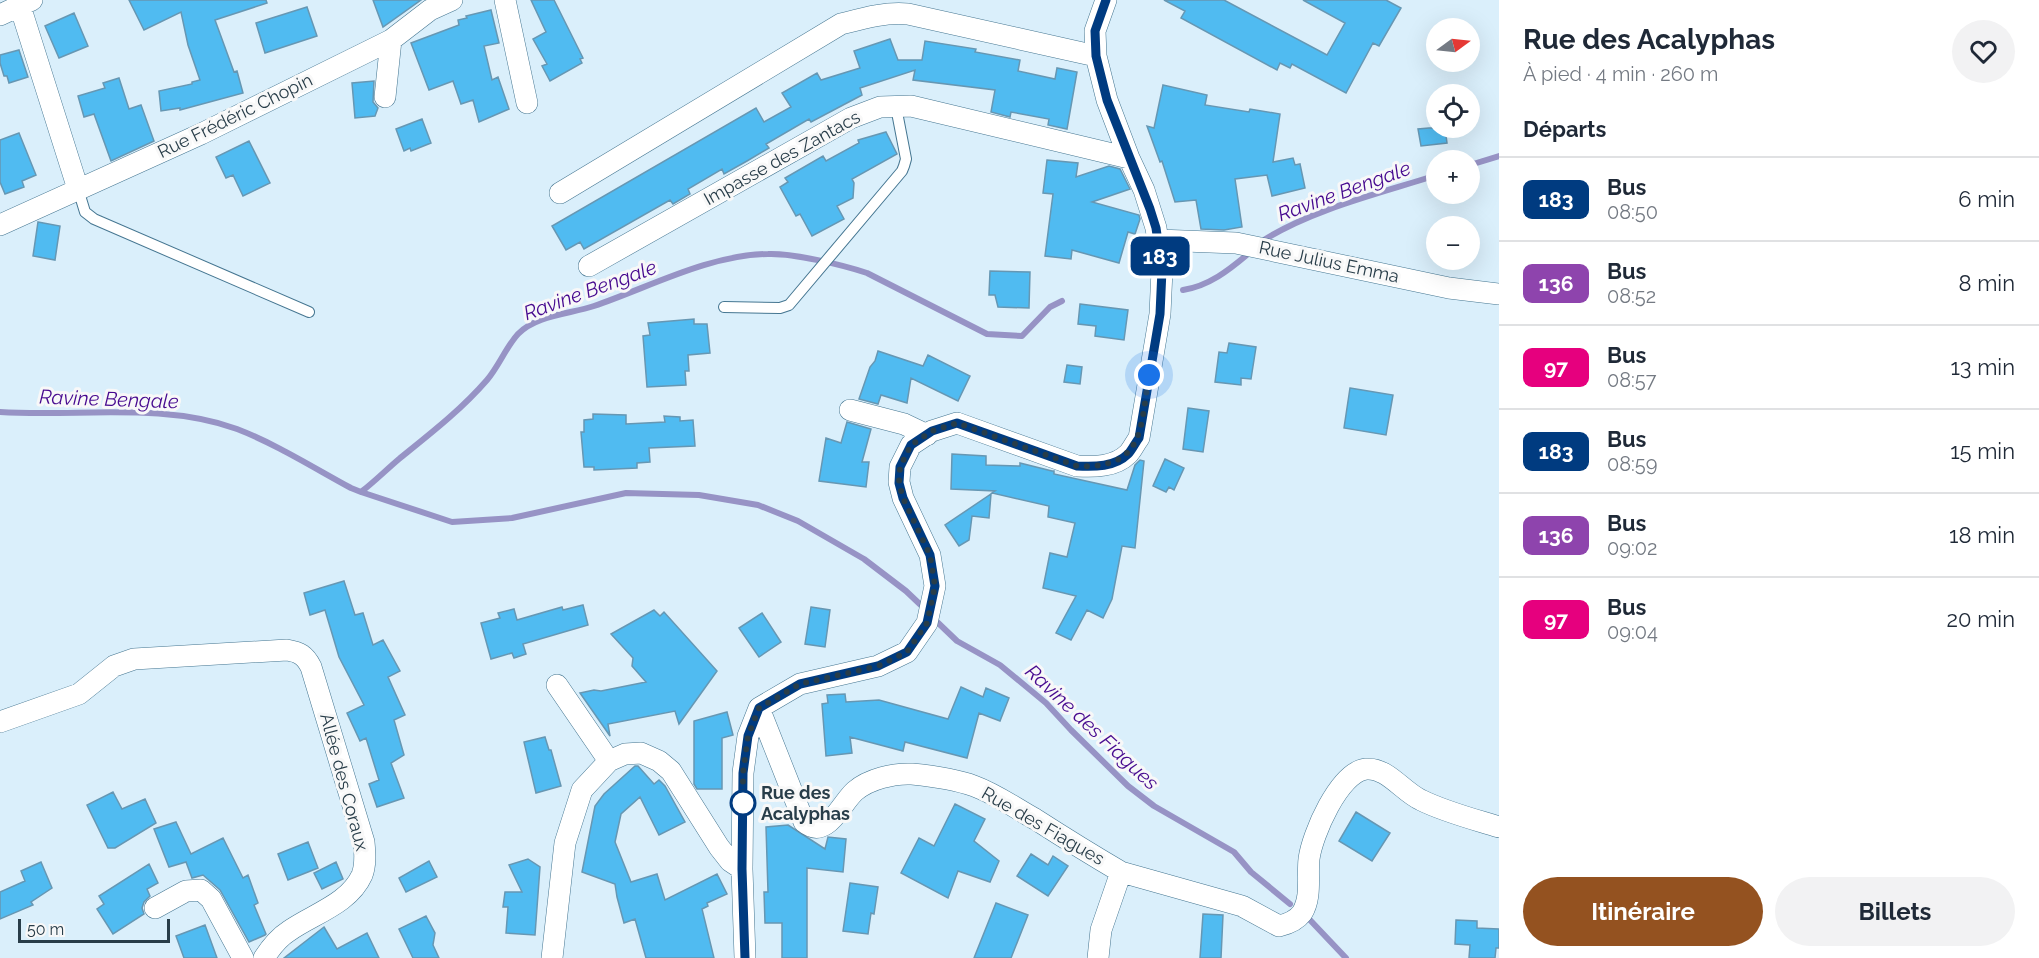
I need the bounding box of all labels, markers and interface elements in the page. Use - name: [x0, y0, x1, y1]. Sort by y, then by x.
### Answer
- north arrow: [1426, 18, 1480, 72]
- map controls: [1426, 18, 1480, 270]
- button: heart: [1952, 20, 2015, 83]
- text: Rue des Acalyphas: [1523, 23, 1775, 56]
- text: À pied · 4 min · 260 m: [1523, 62, 1718, 86]
- street label: Rue Frédéric Chopin: [154, 69, 316, 162]
- button: locate: [1426, 84, 1480, 138]
- street label: Impasse des Zantacs: [700, 106, 864, 209]
- text: Départs: [1523, 116, 1606, 142]
- button: +: [1426, 150, 1480, 204]
- water label: Ravine Bengale: [1274, 156, 1414, 226]
- text: Bus: [1607, 174, 1646, 200]
- text: 6 min: [1958, 186, 2015, 212]
- text: 183: [1539, 187, 1573, 212]
- text: 08:50: [1607, 200, 1658, 224]
- button: −: [1426, 216, 1480, 270]
- line badge: 183: [1126, 236, 1194, 276]
- street label: Rue Julius Emma: [1257, 236, 1401, 287]
- text: 183: [1143, 244, 1177, 269]
- water label: Ravine Bengale: [520, 255, 660, 325]
- text: Bus: [1607, 258, 1646, 284]
- text: 8 min: [1959, 270, 2015, 296]
- text: 136: [1539, 271, 1573, 296]
- text: 08:52: [1607, 284, 1656, 308]
- text: Bus: [1607, 342, 1646, 368]
- text: 13 min: [1950, 354, 2015, 380]
- text: 97: [1544, 355, 1568, 380]
- your location: [1134, 360, 1164, 390]
- text: 08:57: [1607, 368, 1656, 392]
- water label: Ravine Bengale: [39, 385, 179, 413]
- text: Bus: [1607, 426, 1646, 452]
- text: 15 min: [1950, 438, 2015, 464]
- text: 183: [1539, 439, 1573, 464]
- text: 08:59: [1607, 452, 1657, 476]
- text: Bus: [1607, 510, 1646, 536]
- text: 18 min: [1949, 522, 2015, 548]
- text: 136: [1539, 523, 1573, 548]
- text: 09:02: [1607, 536, 1657, 560]
- text: Bus: [1607, 594, 1646, 620]
- text: 20 min: [1947, 606, 2015, 632]
- text: 97: [1544, 607, 1568, 632]
- text: 09:04: [1607, 620, 1658, 644]
- water label: Ravine des Fiagues: [1021, 659, 1164, 795]
- street label: Allée des Coraux: [316, 711, 373, 853]
- place label: Rue des Acalyphas: [761, 782, 850, 824]
- street label: Rue des Fiagues: [978, 782, 1108, 869]
- marker: Rue des Acalyphas: [730, 790, 756, 816]
- button: Itinéraire: [1523, 877, 1763, 946]
- button: Billets: [1775, 877, 2015, 946]
- scale bar: [18, 916, 170, 944]
- text: 50 m: [27, 920, 64, 939]

